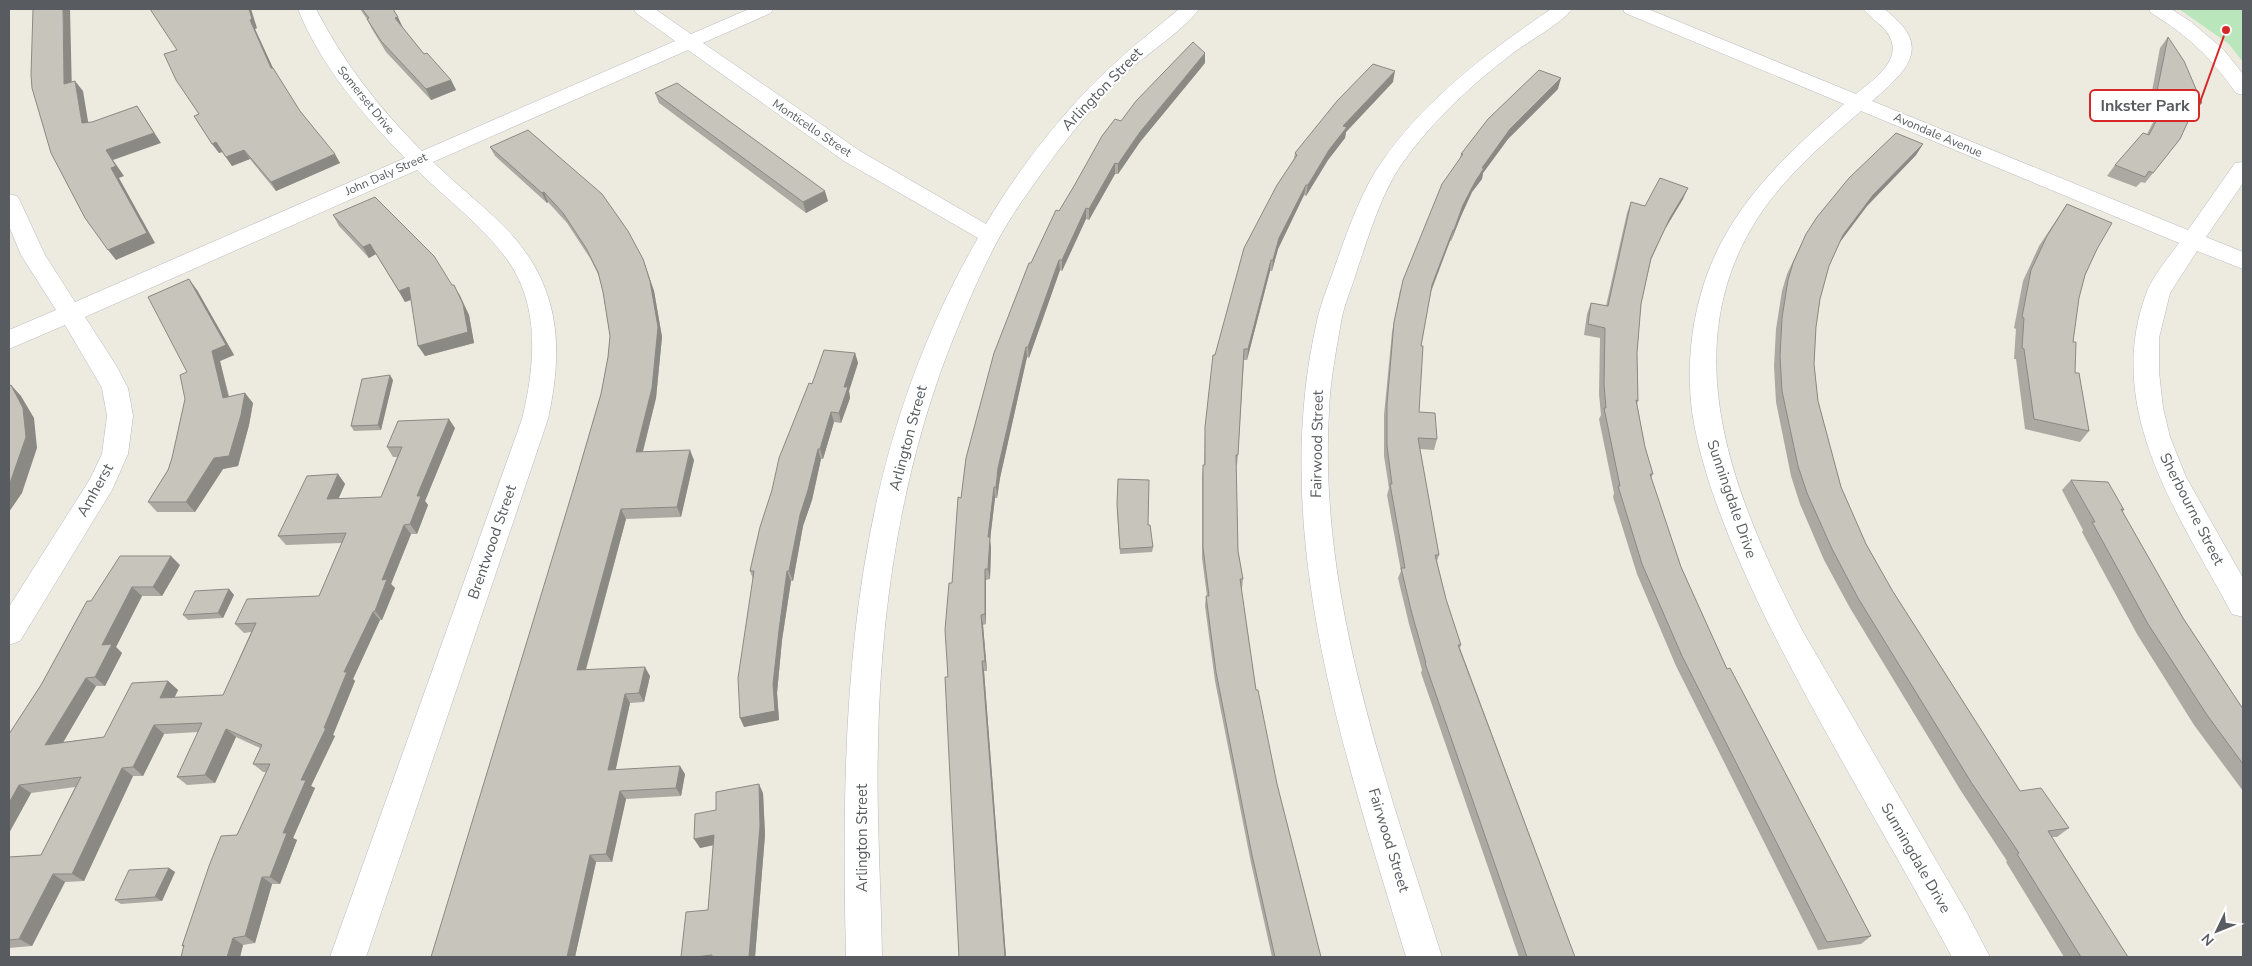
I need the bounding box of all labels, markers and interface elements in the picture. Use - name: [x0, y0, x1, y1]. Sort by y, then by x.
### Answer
- street label: Arlington Street: [1057, 43, 1147, 135]
- street label: Somerset Drive: [334, 63, 398, 137]
- callout: Inkster Park: [2090, 90, 2199, 121]
- text: Inkster Park: [2100, 95, 2190, 117]
- street label: Monticello Street: [769, 96, 855, 161]
- street label: Avondale Avenue: [1891, 109, 1985, 161]
- street label: John Daly Street: [342, 148, 430, 200]
- street label: Arlington Street: [884, 382, 932, 493]
- street label: Fairwood Street: [1306, 389, 1328, 498]
- street label: Sunningdale Drive: [1702, 437, 1762, 561]
- street label: Sherbourne Street: [2155, 450, 2229, 569]
- street label: Amherst: [72, 459, 118, 520]
- street label: Brentwood Street: [463, 481, 521, 602]
- street label: Arlington Street: [852, 783, 872, 892]
- street label: Fairwood Street: [1364, 785, 1415, 895]
- street label: Sunningdale Drive: [1876, 799, 1956, 917]
- north arrow: [2192, 906, 2242, 956]
- text: N: [2197, 929, 2218, 950]

